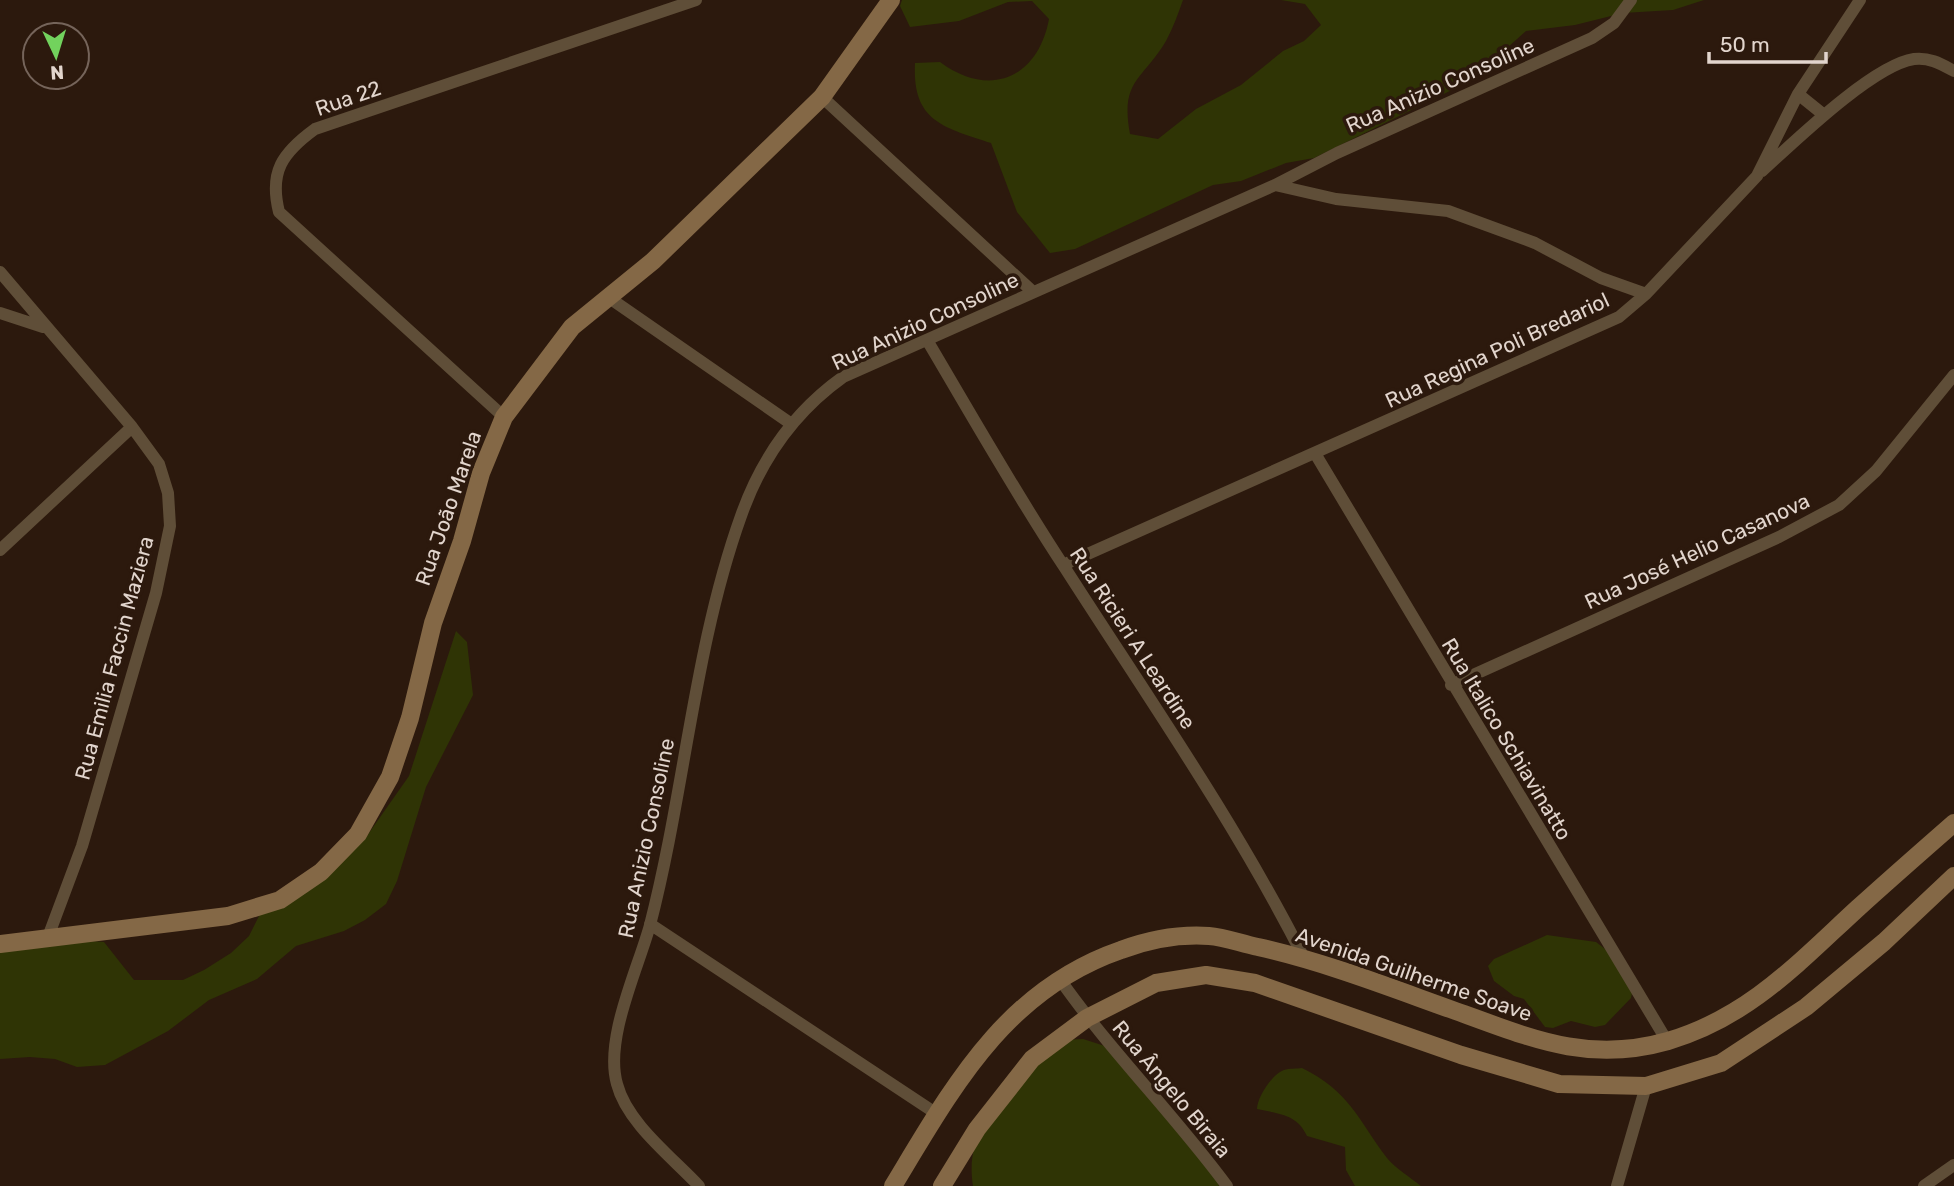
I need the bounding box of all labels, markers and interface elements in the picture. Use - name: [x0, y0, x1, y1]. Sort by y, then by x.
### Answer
- north arrow: [21, 21, 91, 91]
- scale bar: [1709, 21, 1826, 65]
- street label: Rua Anizio Consoline: [1342, 32, 1538, 138]
- text: 50 m: [1720, 32, 1770, 57]
- text: N: [50, 61, 65, 84]
- street label: Rua 22: [312, 75, 384, 121]
- street label: Rua Anizio Consoline: [827, 267, 1023, 375]
- street label: Rua Regina Poli Bredariol: [1381, 287, 1613, 413]
- street label: Rua João Marela: [410, 427, 486, 589]
- street label: Rua José Helio Casanova: [1581, 488, 1813, 614]
- street label: Rua Emilia Faccin Maziera: [69, 533, 159, 783]
- street label: Rua Ricieri A Leardine: [1065, 543, 1201, 733]
- street label: Rua Italico Schiavinatto: [1437, 634, 1577, 844]
- street label: Rua Anizio Consoline: [613, 736, 679, 940]
- street label: Avenida Guilherme Soave: [1293, 922, 1535, 1026]
- street label: Rua Ângelo Biraia: [1107, 1015, 1237, 1163]

